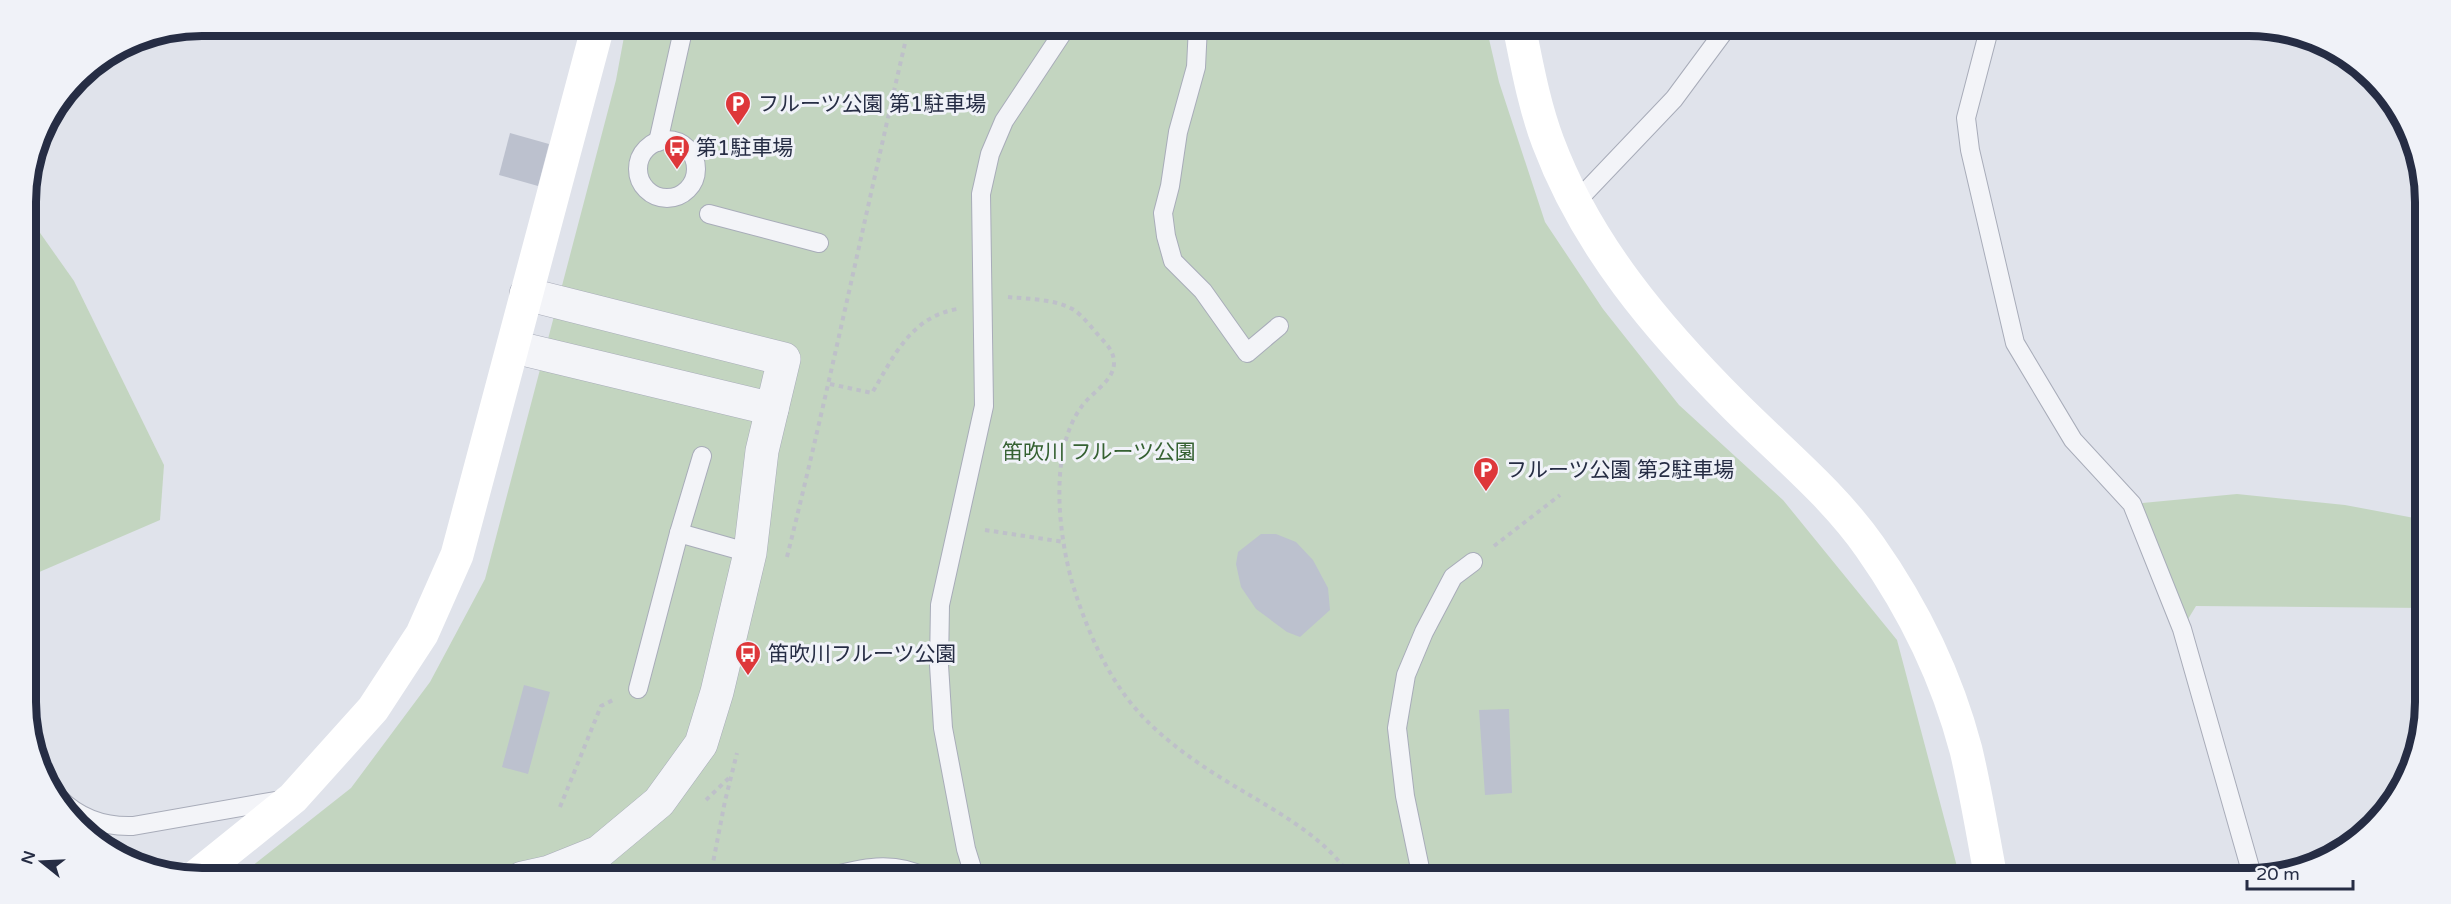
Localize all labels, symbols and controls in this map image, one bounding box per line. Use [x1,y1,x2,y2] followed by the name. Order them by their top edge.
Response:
[723,89,753,127] parking icon: フルーツ公園 第1駐車場
[758,92,986,117] place label: フルーツ公園 第1駐車場
[662,133,692,171] bus stop icon: 第1駐車場
[696,136,793,161] place label: 第1駐車場
[1002,440,1196,465] park label: 笛吹川 フルーツ公園
[1471,455,1501,493] parking icon: フルーツ公園 第2駐車場
[1506,458,1734,483] place label: フルーツ公園 第2駐車場
[733,639,763,677] bus stop icon: 笛吹川フルーツ公園
[768,642,957,667] place label: 笛吹川フルーツ公園
[12,832,72,892] north arrow
[17,848,40,867] text: N
[2247,853,2354,891] scale bar
[2256,863,2300,885] text: 20 m

